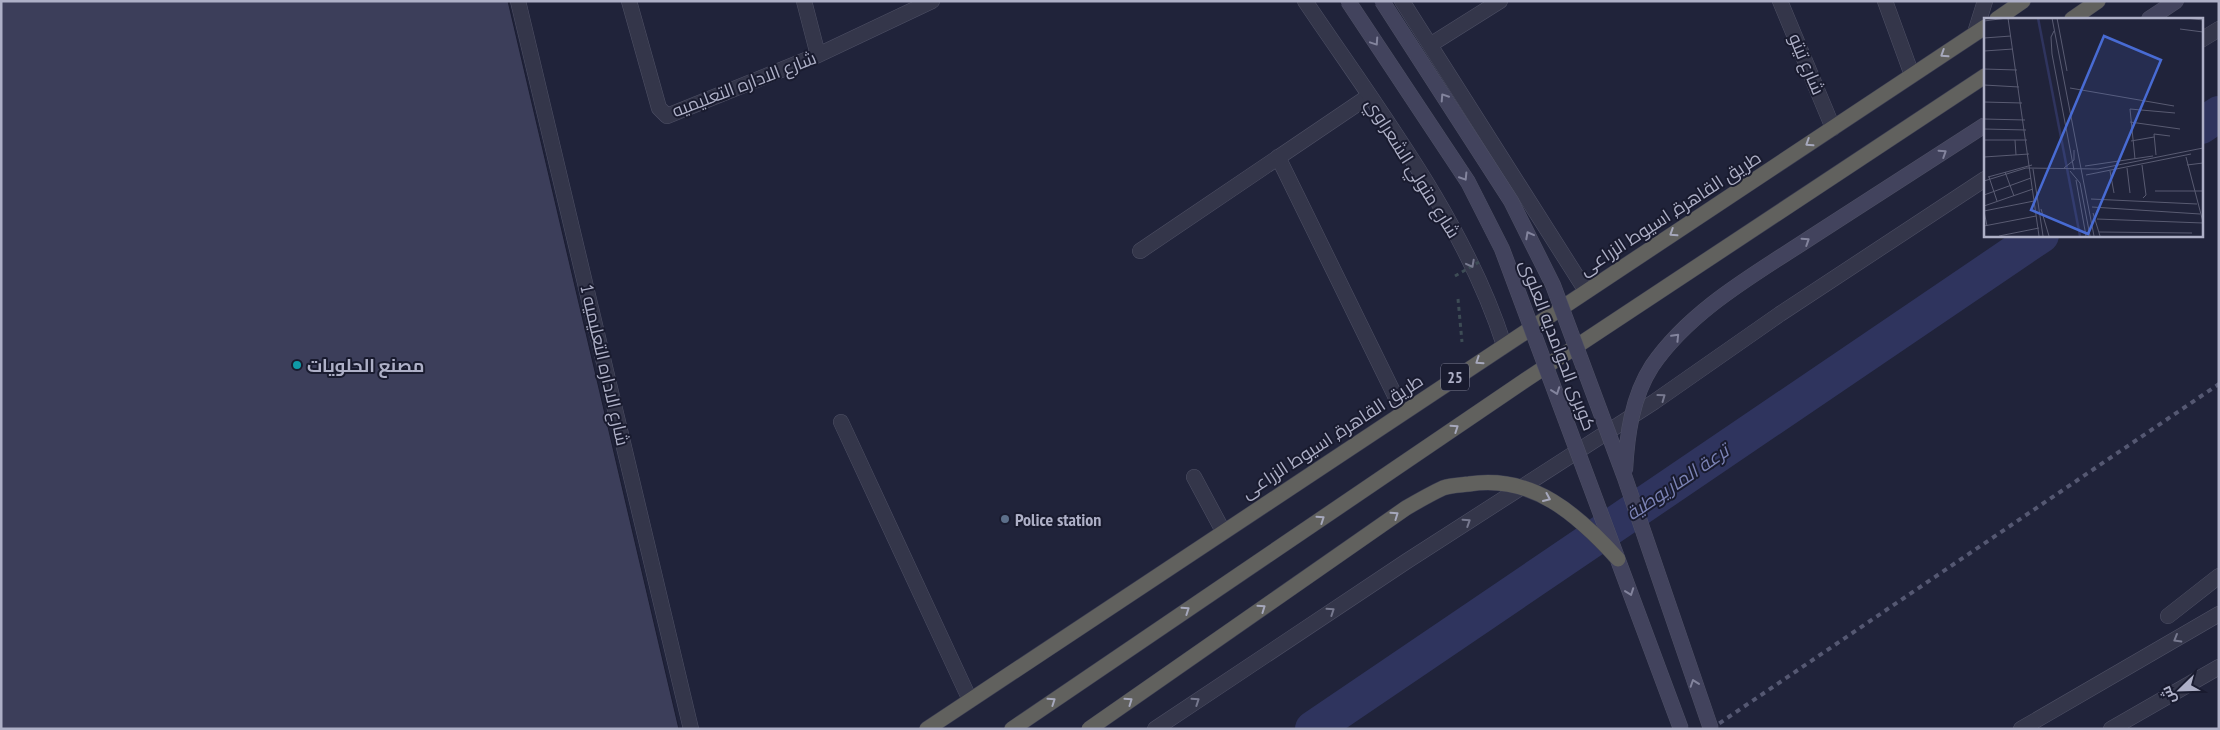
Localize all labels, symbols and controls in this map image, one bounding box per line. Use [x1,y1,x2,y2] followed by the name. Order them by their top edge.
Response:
[1984,18,2202,236] inset map
[1783,30,1830,99] street label: شارع تيتو
[1369,36,1378,46] one-way arrow
[668,46,820,123] street label: شارع الاداره التعليميه
[1941,48,1950,57] one-way arrow
[1441,93,1451,102] one-way arrow
[1358,94,1465,244] street label: شارع متولي الشعراوي
[1805,137,1814,147] one-way arrow
[1575,146,1766,281] street label: طريق القاهرة, اسيوط الزراعى
[1937,149,1946,159] one-way arrow
[1458,172,1468,181] one-way arrow
[1670,227,1679,236] one-way arrow
[1525,232,1535,241] one-way arrow
[1801,238,1810,247] one-way arrow
[1515,256,1601,434] street label: كوبرى الحوامديه العلوى
[1465,259,1475,268] one-way arrow
[574,282,635,448] street label: شارع الاداره التعليميه 1
[1670,334,1679,343] one-way arrow
[307,354,424,378] place label: مصنع الحلويات
[1476,355,1485,364] one-way arrow
[291,359,303,371] marker: مصنع الحلويات
[1441,364,1469,391] road number: 25
[1237,369,1428,504] street label: طريق القاهرة, اسيوط الزراعى
[1549,386,1560,395] one-way arrow
[1656,394,1665,402] one-way arrow
[1450,424,1459,434] one-way arrow
[1621,437,1736,525] water label: ترعة الماريوطية
[1542,491,1551,502] one-way arrow
[1015,508,1101,531] place label: Police station
[1389,512,1399,521] one-way arrow
[999,513,1011,525] marker: Police station
[1315,516,1325,525] one-way arrow
[1461,519,1470,529] one-way arrow
[1624,588,1634,596] one-way arrow
[1256,605,1266,614] one-way arrow
[1181,607,1190,616] one-way arrow
[1326,608,1335,618] one-way arrow
[2173,632,2182,642] one-way arrow
[2155,665,2205,715] north arrow
[1690,679,1700,688] one-way arrow
[2156,683,2180,707] text: ش
[1046,698,1056,707] one-way arrow
[1123,698,1132,707] one-way arrow
[1190,698,1199,708] one-way arrow

